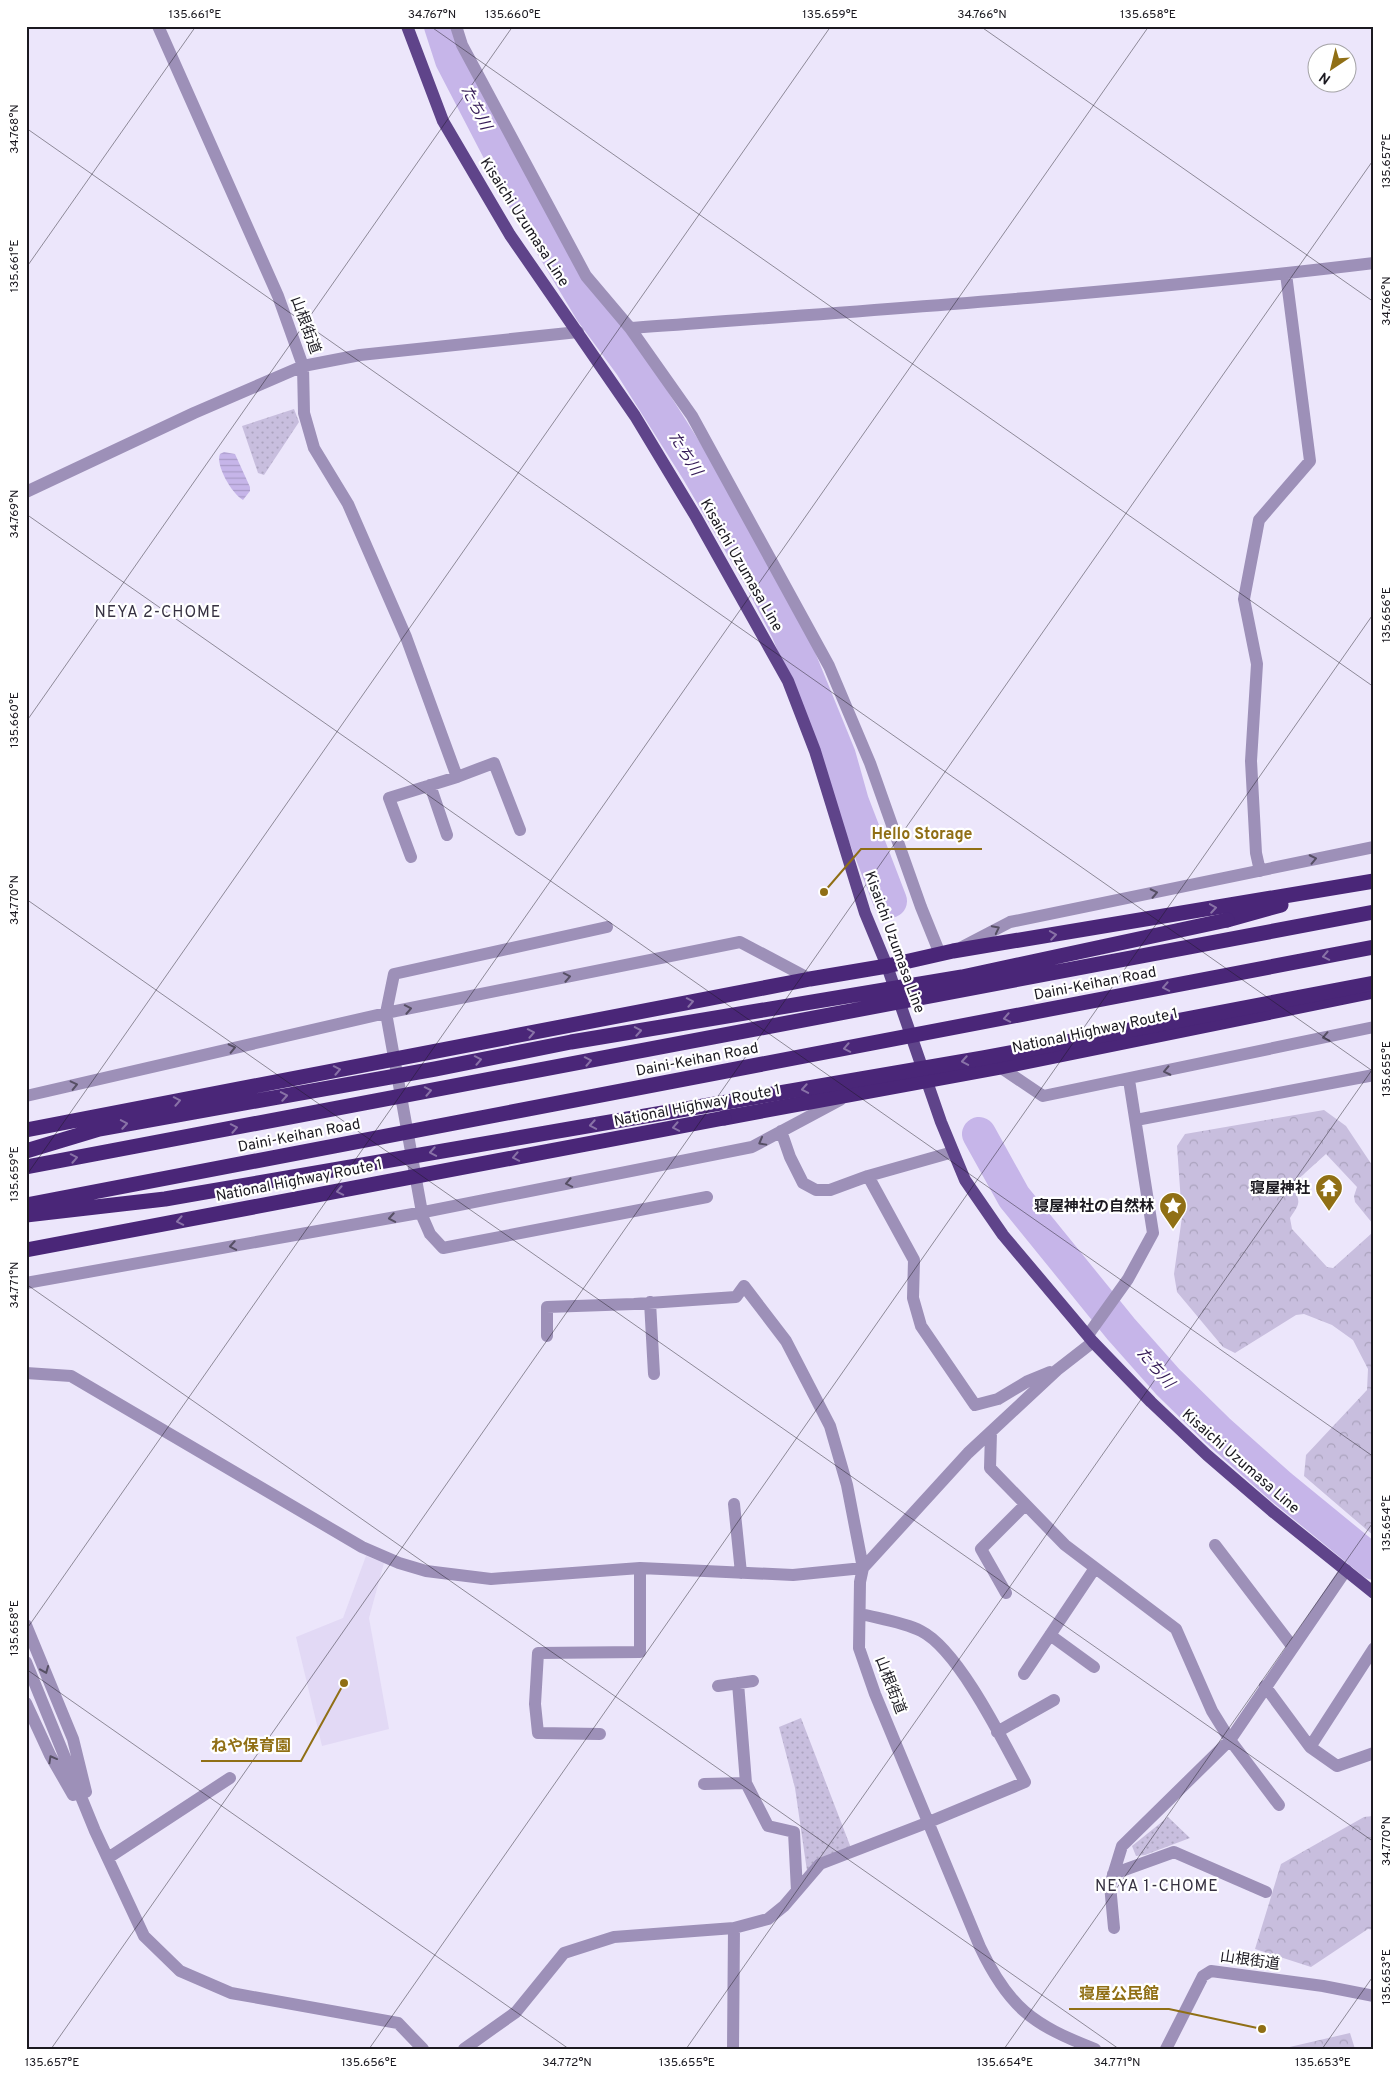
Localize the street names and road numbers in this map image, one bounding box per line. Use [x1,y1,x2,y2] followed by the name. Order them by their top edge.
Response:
[475,155,573,291] street label: Kisaichi Uzumasa Line
[285,294,324,357] street label: 山根街道
[695,496,786,635] street label: Kisaichi Uzumasa Line
[859,869,928,1016] street label: Kisaichi Uzumasa Line
[1032,963,1158,1006] street label: Daini-Keihan Road
[1011,1005,1180,1058] street label: National Highway Route 1
[634,1039,760,1082] street label: Daini-Keihan Road
[612,1081,782,1132] street label: National Highway Route 1
[236,1115,362,1158] street label: Daini-Keihan Road
[214,1156,384,1207] street label: National Highway Route 1
[1177,1406,1303,1518] street label: Kisaichi Uzumasa Line
[870,1654,909,1717] street label: 山根街道
[1219,1948,1281,1975] street label: 山根街道

